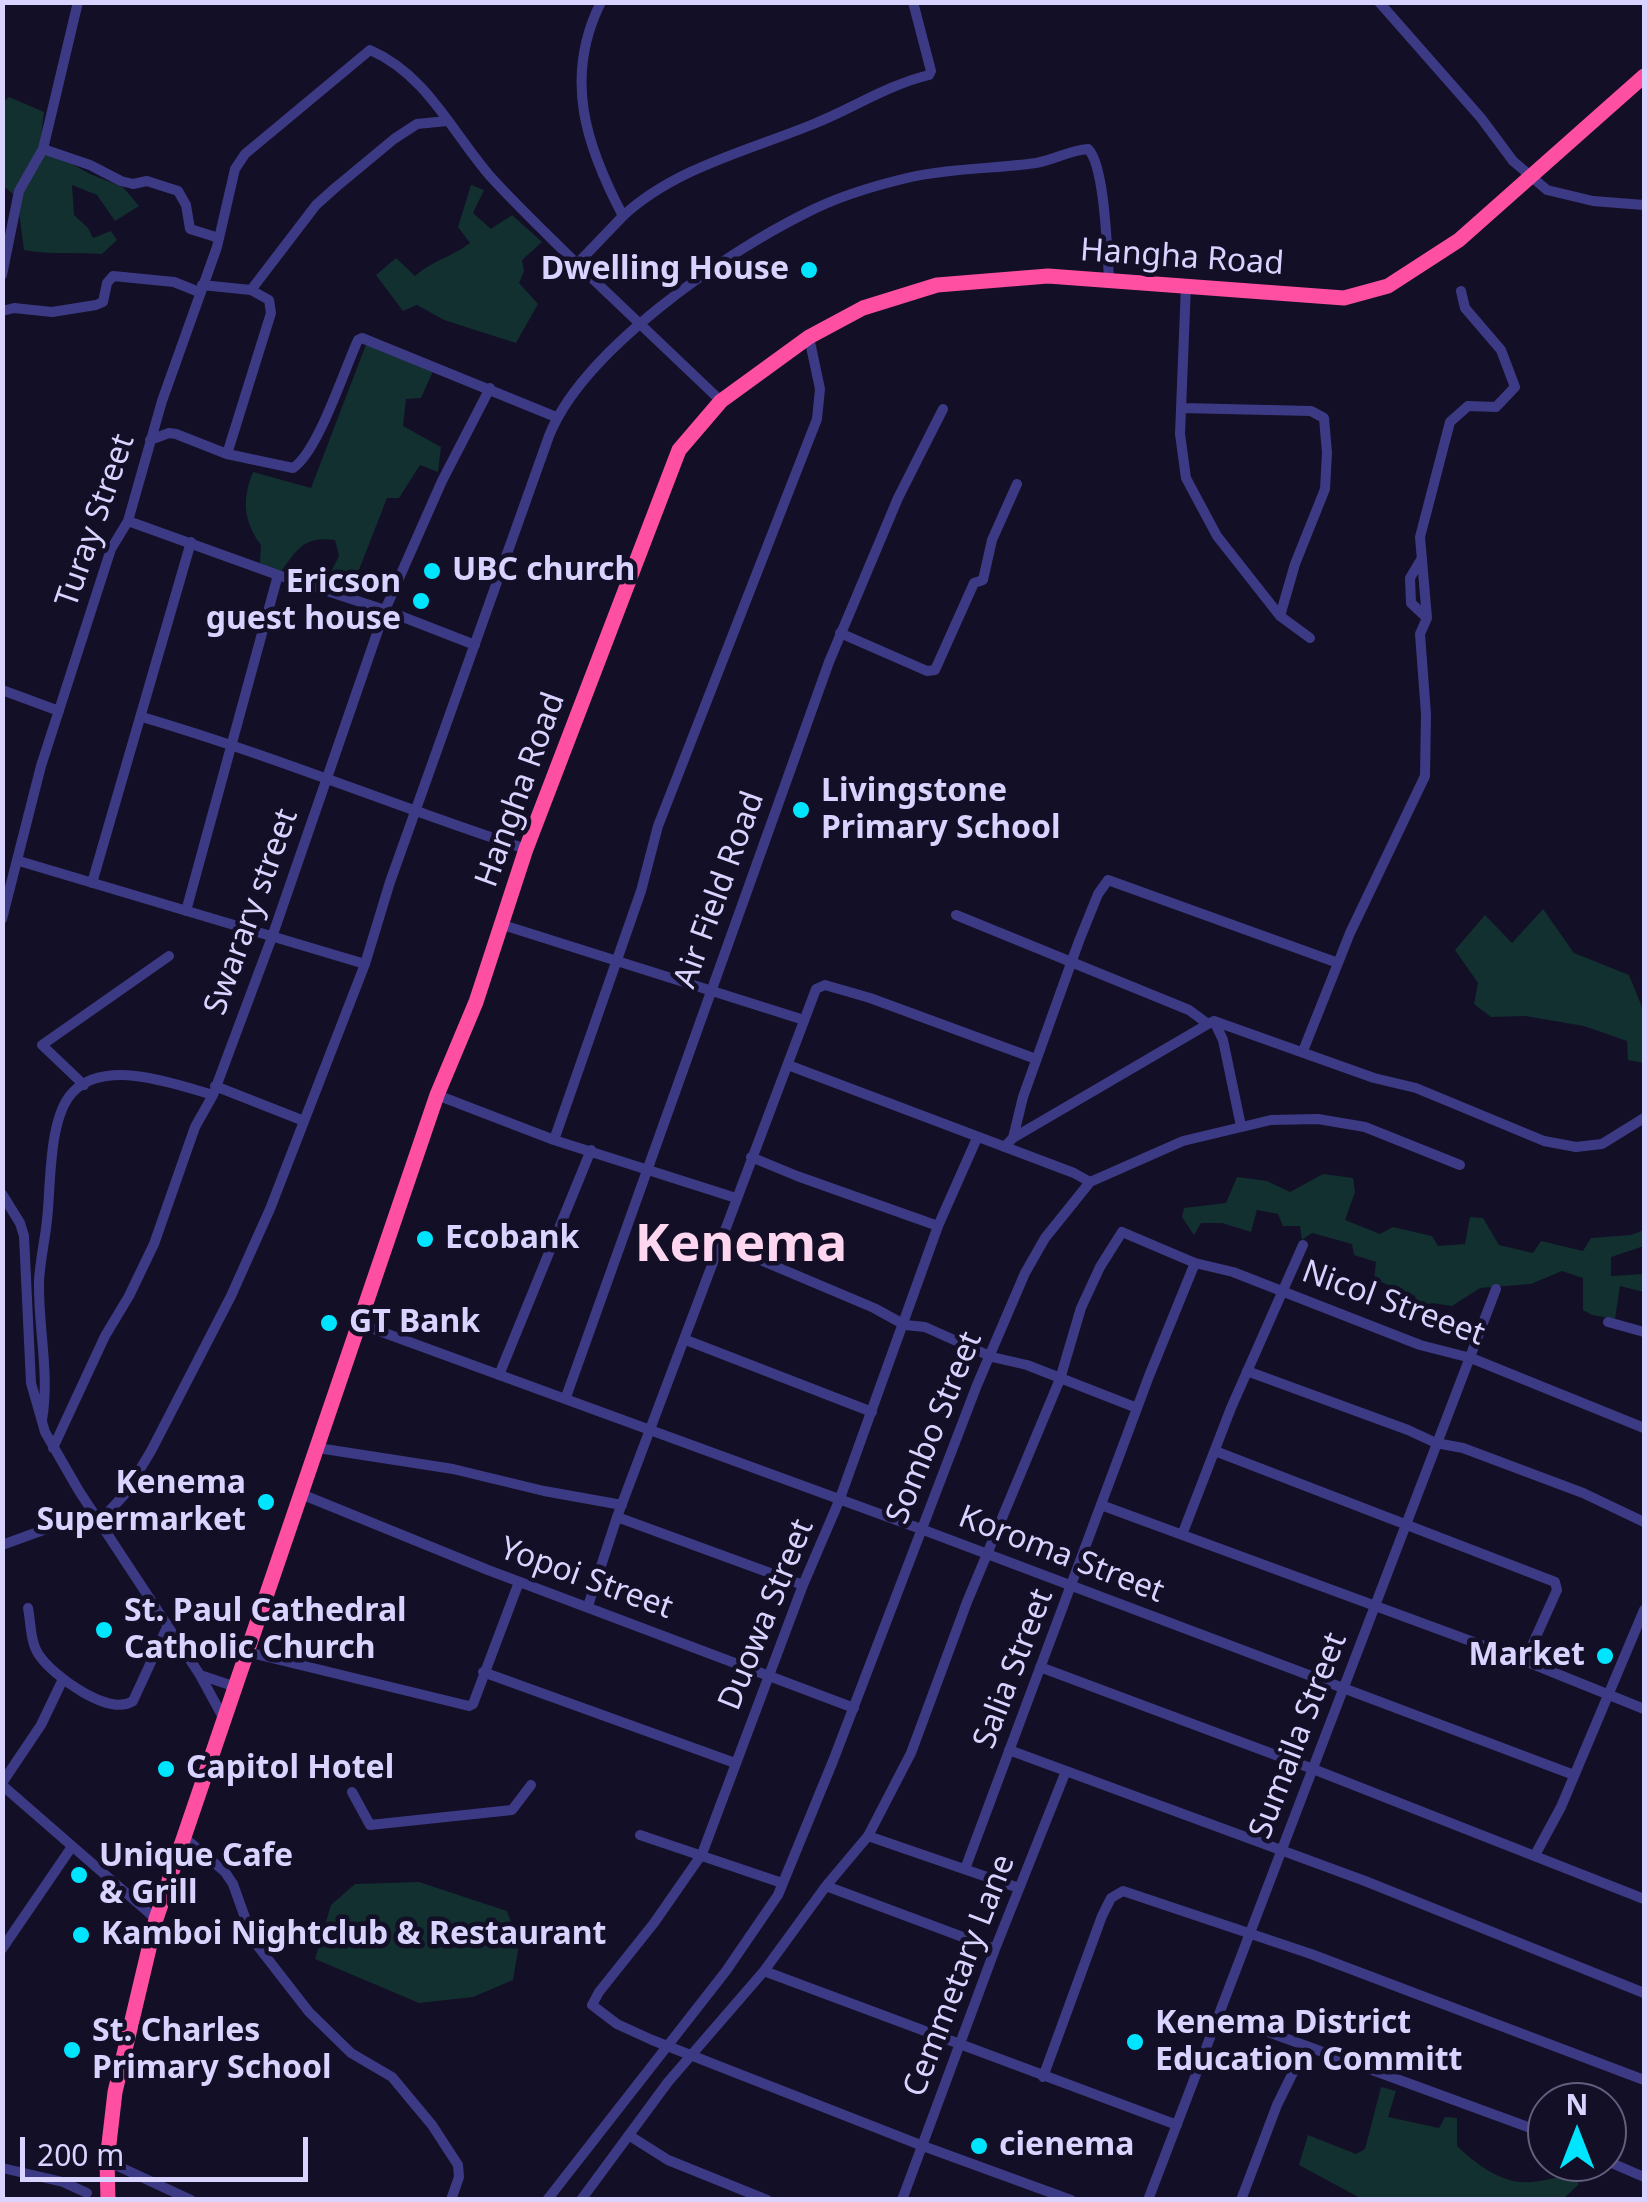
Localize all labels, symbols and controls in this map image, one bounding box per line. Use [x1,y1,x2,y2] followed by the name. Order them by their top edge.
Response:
[1079,232,1285,284] street label: Hangha Road
[541,251,789,289] place label: Dwelling House
[798,259,820,281] marker: Dwelling House
[48,429,144,613] street label: Turay Street
[452,552,635,590] place label: UBC church
[421,560,443,582] marker: UBC church
[206,564,401,639] place label: Ericson guest house
[410,590,432,612] marker: Ericson guest house
[468,688,574,892] street label: Hangha Road
[821,773,1060,848] place label: Livingstone Primary School
[667,787,773,993] street label: Air Field Road
[790,799,812,821] marker: Livingstone Primary School
[197,804,307,1020] street label: Swarary street
[635,1215,847,1277] district label: Kenema
[445,1220,579,1258] place label: Ecobank
[414,1228,436,1250] marker: Ecobank
[1297,1253,1489,1355] street label: Nicol Streeet
[349,1304,480,1342] place label: GT Bank
[318,1312,340,1334] marker: GT Bank
[879,1326,991,1530] street label: Sombo Street
[36,1465,246,1540] place label: Kenema Supermarket
[255,1491,277,1513] marker: Kenema Supermarket
[953,1498,1169,1612] street label: Koroma Street
[711,1514,823,1716] street label: Duowa Street
[494,1530,678,1628] street label: Yopoi Street
[966,1584,1062,1754] street label: Salia Street
[124,1593,407,1668] place label: St. Paul Cathedral Catholic Church
[93,1619,115,1641] marker: St. Paul Cathedral Catholic Church
[1242,1628,1356,1844] street label: Sumaila Street
[1469,1637,1585,1675] place label: Market
[1594,1645,1616,1667] marker: Market
[186,1750,394,1788] place label: Capitol Hotel
[155,1758,177,1780] marker: Capitol Hotel
[99,1838,293,1913] place label: Unique Cafe & Grill
[896,1850,1024,2102] street label: Cemmetary Lane
[68,1864,90,1886] marker: Unique Cafe & Grill
[101,1916,606,1954] place label: Kamboi Nightclub & Restaurant
[70,1924,92,1946] marker: Kamboi Nightclub & Restaurant
[1155,2005,1462,2080] place label: Kenema District Education Committ
[92,2013,331,2088] place label: St. Charles Primary School
[1124,2031,1146,2053] marker: Kenema District Education Committ
[61,2039,83,2061] marker: St. Charles Primary School
[1527,2082,1627,2182] north arrow
[1566,2085,1588,2123] text: N
[25,2117,312,2179] scale bar
[999,2127,1134,2165] place label: cienema
[37,2134,124,2175] text: 200 m
[968,2135,990,2157] marker: cienema

